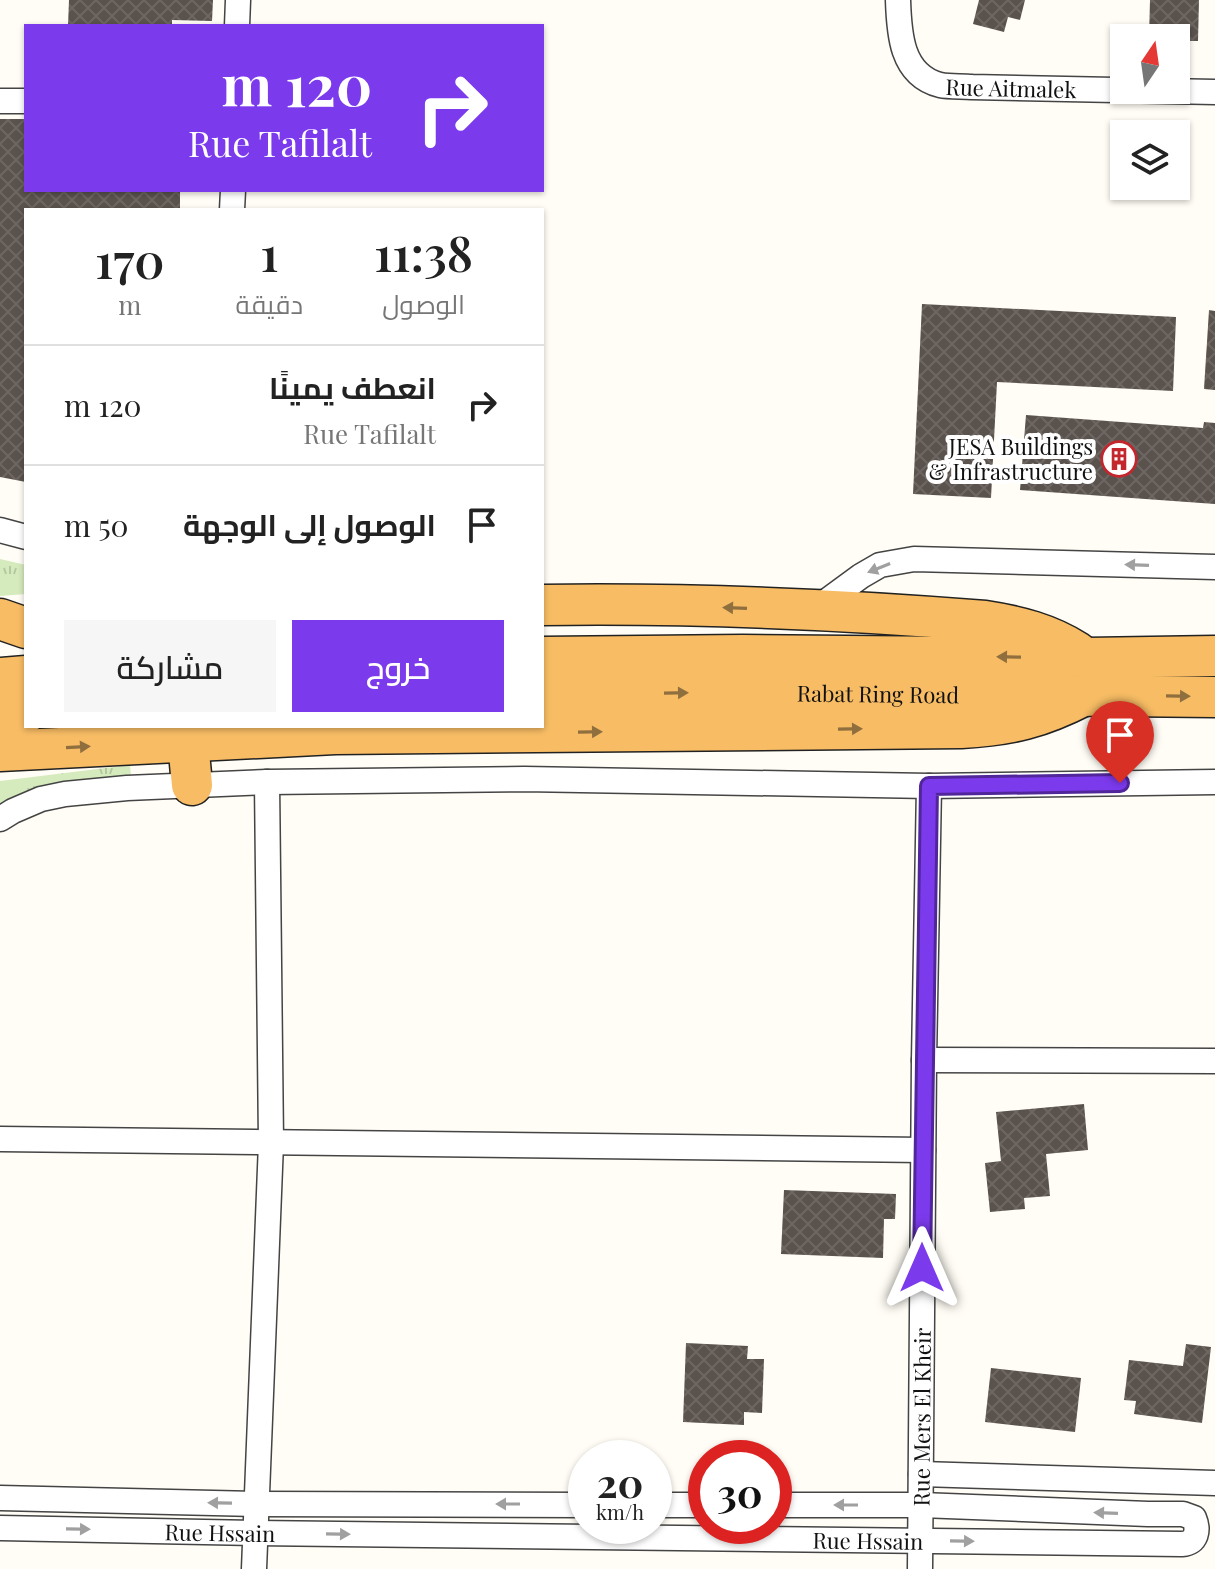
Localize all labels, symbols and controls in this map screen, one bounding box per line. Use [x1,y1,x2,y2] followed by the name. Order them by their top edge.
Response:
[1110,24,1190,104] north arrow
[1110,24,1190,200] map controls
[221,46,372,121] text: 120 m
[400,56,504,160] icon: right
[945,71,1077,104] street label: Rue Aitmalek
[188,118,372,166] text: Rue Tafilalt
[1110,120,1190,200] button: layers
[260,220,278,284] text: 1
[374,220,473,284] text: 11:38
[95,227,165,291] text: 170
[235,286,303,321] text: دقيقة
[382,286,465,321] text: الوصول
[118,287,141,322] text: m
[269,367,436,407] text: انعطف يمينًا
[460,383,504,427] icon: right
[64,385,142,425] text: 120 m
[303,416,436,451] text: Rue Tafilalt
[929,431,1093,486] place label: JESA Buildings & Infrastructure
[1100,440,1138,478] building icon: JESA Buildings & Infrastructure
[460,503,504,547] icon: arrive
[183,504,436,544] text: الوصول إلى الوجهة
[64,505,129,545] text: 50 m
[1124,558,1149,571] one-way arrow
[866,562,890,575] one-way arrow
[722,601,747,614] one-way arrow
[64,620,276,712] button: مشاركة
[292,620,504,712] button: خروج
[996,651,1021,663] one-way arrow
[797,678,959,709] street label: Rabat Ring Road
[664,687,689,700] one-way arrow
[1166,690,1191,702] one-way arrow
[1086,701,1154,783] pin
[1098,713,1142,757] icon: arrive
[838,723,863,735] one-way arrow
[578,725,603,738] one-way arrow
[66,740,91,753] one-way arrow
[880,1226,964,1310] position arrow
[905,1327,937,1506] street label: Rue Mers El Kheir
[688,1440,792,1544] speed limit sign: 30
[597,1455,643,1508] text: 20
[207,1497,232,1509] one-way arrow
[495,1498,520,1510] one-way arrow
[596,1498,644,1525] text: km/h
[833,1499,858,1511] one-way arrow
[1093,1506,1118,1519] one-way arrow
[164,1516,275,1548] street label: Rue Hssain
[66,1523,91,1536] one-way arrow
[812,1525,923,1556] street label: Rue Hssain
[326,1528,351,1540] one-way arrow
[950,1535,975,1547] one-way arrow

